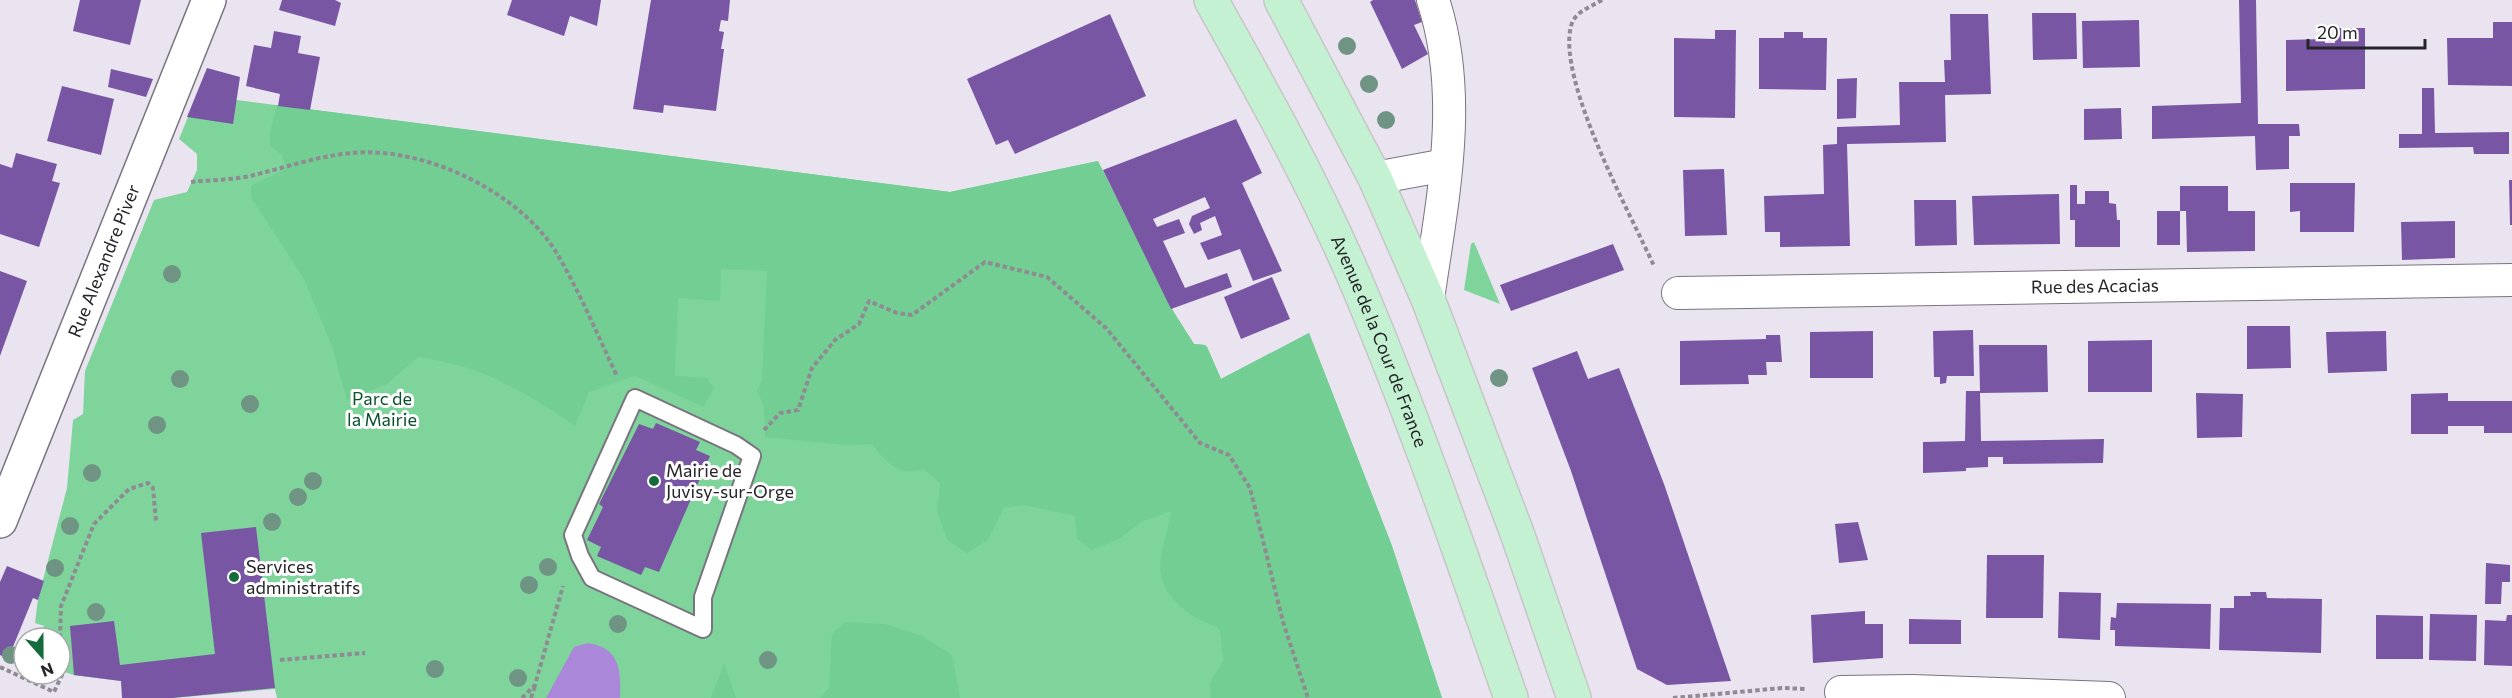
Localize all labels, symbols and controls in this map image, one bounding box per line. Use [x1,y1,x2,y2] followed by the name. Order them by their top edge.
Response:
[2308,12,2425,50] scale bar
[2317,21,2358,43] text: 20 m
[63,181,144,340] street label: Rue Alexandre Piver
[1327,232,1433,450] street label: Avenue de la Cour de France
[2031,274,2159,297] street label: Rue des Acacias
[347,387,417,430] park label: Parc de la Mairie
[666,459,794,502] place label: Mairie de Juvisy-sur-Orge
[647,474,661,488] marker: Mairie de Juvisy-sur-Orge
[246,555,360,598] place label: Services administratifs
[227,570,241,584] marker: Services administratifs
[12,626,72,686] north arrow
[39,659,57,681] text: N

